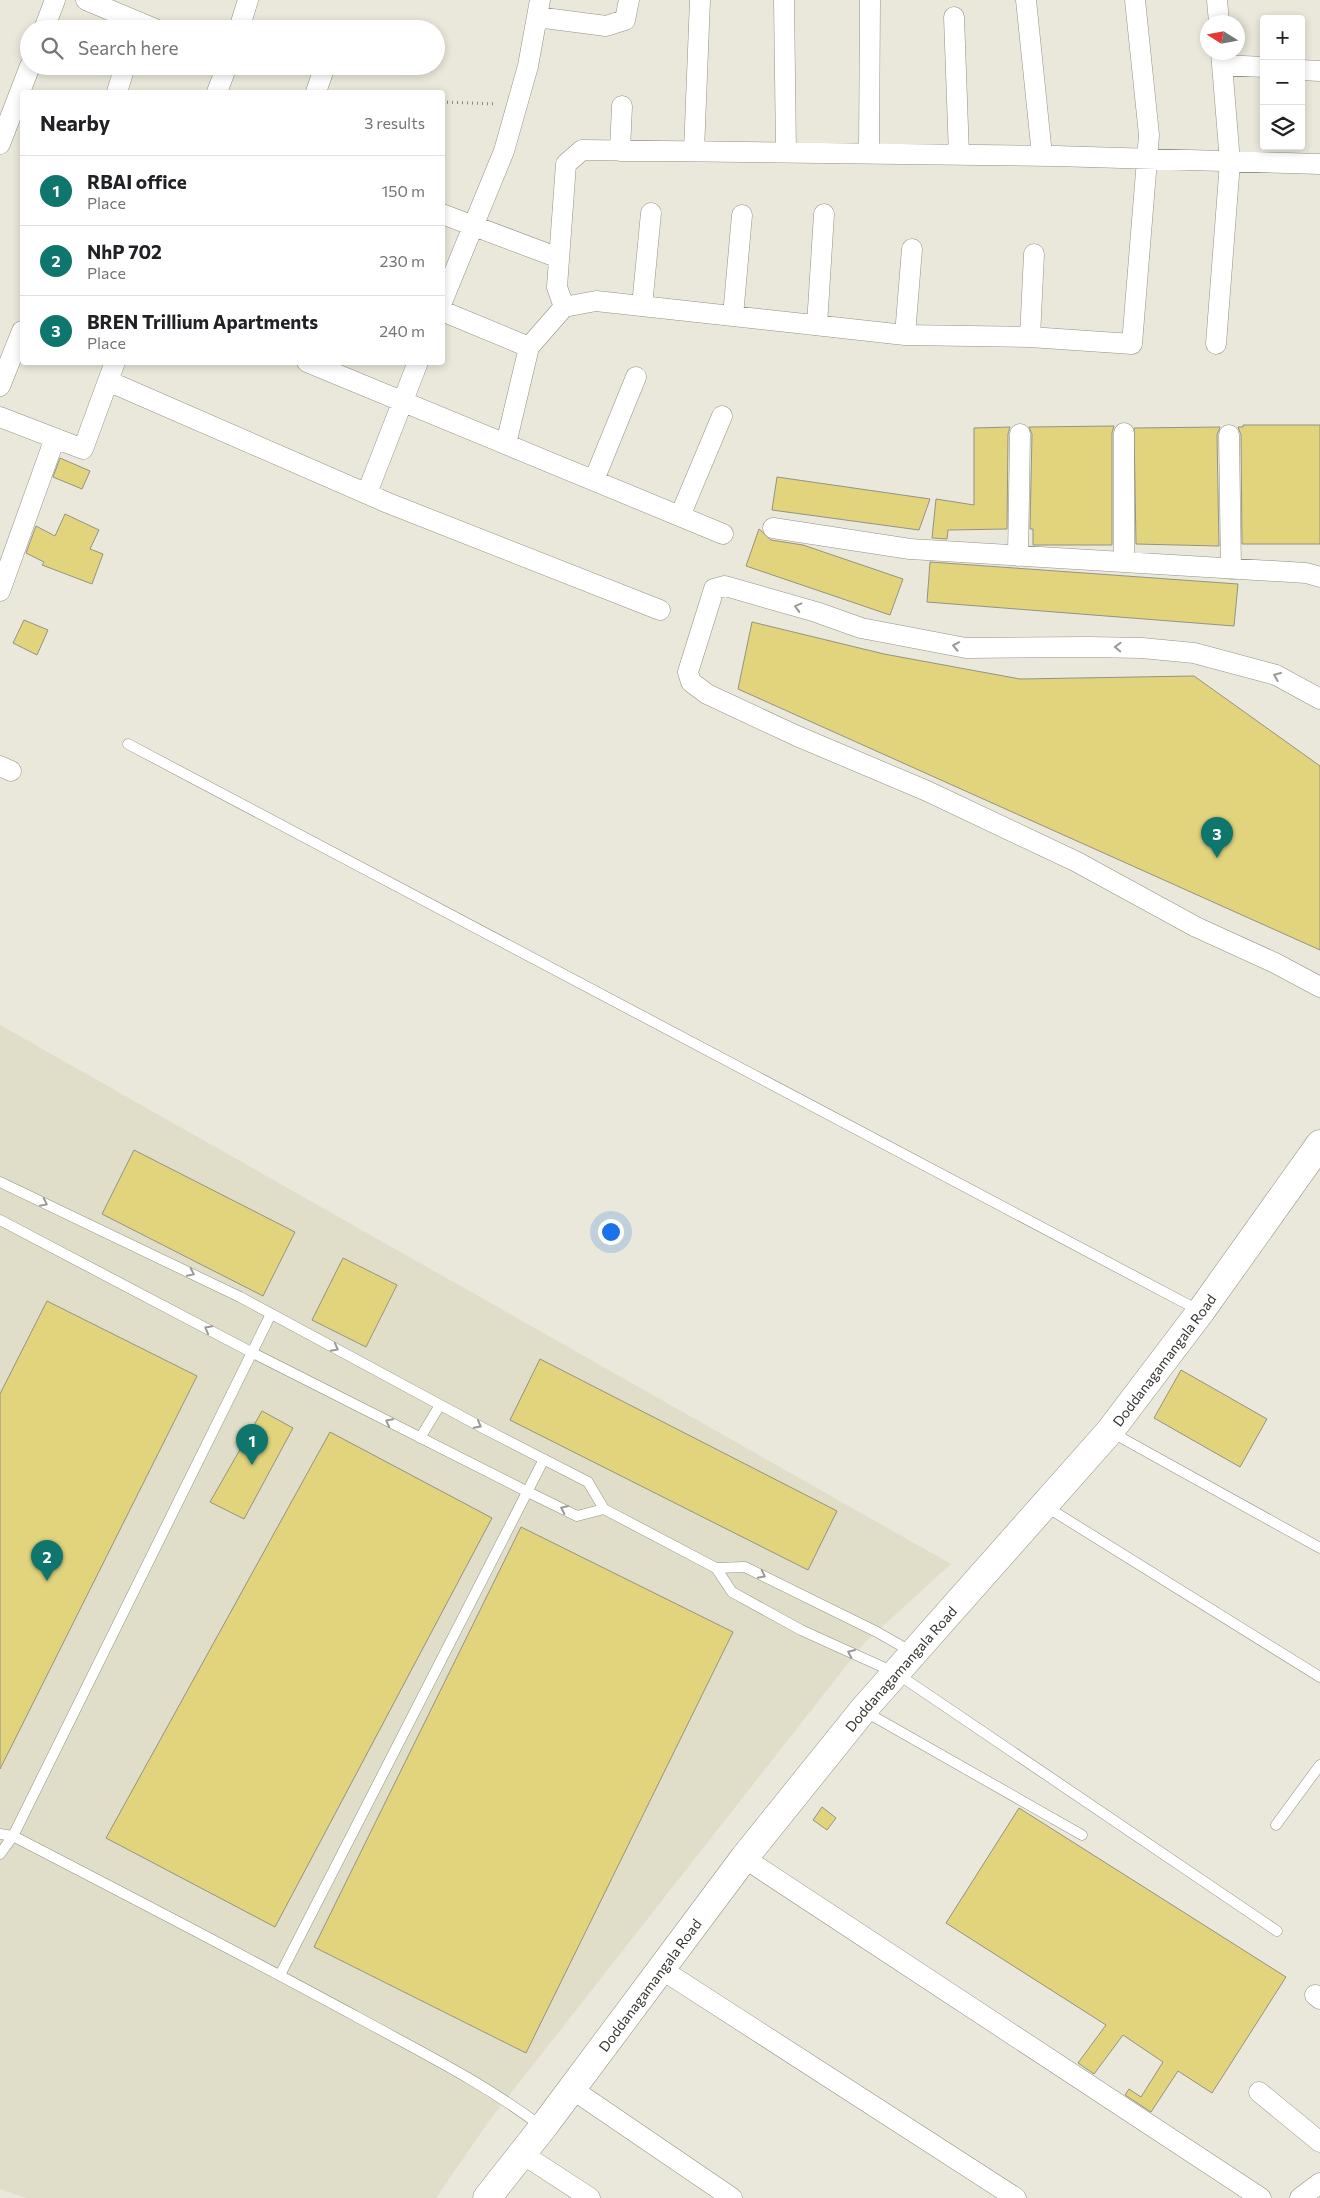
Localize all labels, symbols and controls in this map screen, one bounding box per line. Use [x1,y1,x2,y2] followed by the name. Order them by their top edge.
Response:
[1200,15,1245,60] north arrow
[1260,15,1305,150] map controls
[1260,15,1305,60] button: +
[20,20,445,75] search box
[38,34,66,62] icon: search
[78,36,178,59] text: Search here
[1260,60,1305,105] button: −
[1260,105,1305,150] button: layers
[40,110,110,135] text: Nearby
[364,113,425,132] text: 3 results
[87,170,187,193] text: RBAI office
[52,181,60,200] text: 1
[382,181,425,200] text: 150 m
[87,193,126,212] text: Place
[87,240,162,263] text: NhP 702
[51,251,61,270] text: 2
[380,251,425,270] text: 230 m
[87,263,126,282] text: Place
[87,310,318,333] text: BREN Trillium Apartments
[51,321,61,340] text: 3
[379,321,425,340] text: 240 m
[87,333,126,352] text: Place
[794,602,803,613] one-way arrow
[951,641,960,652] one-way arrow
[1114,642,1122,653] one-way arrow
[1273,672,1282,682] one-way arrow
[1201,817,1233,858] pin: 3
[39,1197,48,1207] one-way arrow
[598,1219,624,1245] your location
[185,1267,194,1277] one-way arrow
[1108,1290,1219,1429] street label: Doddanagamangala Road
[204,1326,213,1336] one-way arrow
[329,1342,338,1352] one-way arrow
[385,1418,394,1428] one-way arrow
[473,1419,482,1429] one-way arrow
[236,1424,268,1465] pin: 1
[560,1505,569,1516] one-way arrow
[31,1540,63,1581] pin: 2
[757,1569,766,1579] one-way arrow
[841,1602,960,1735] street label: Doddanagamangala Road
[847,1648,856,1659] one-way arrow
[594,1915,704,2054] street label: Doddanagamangala Road

